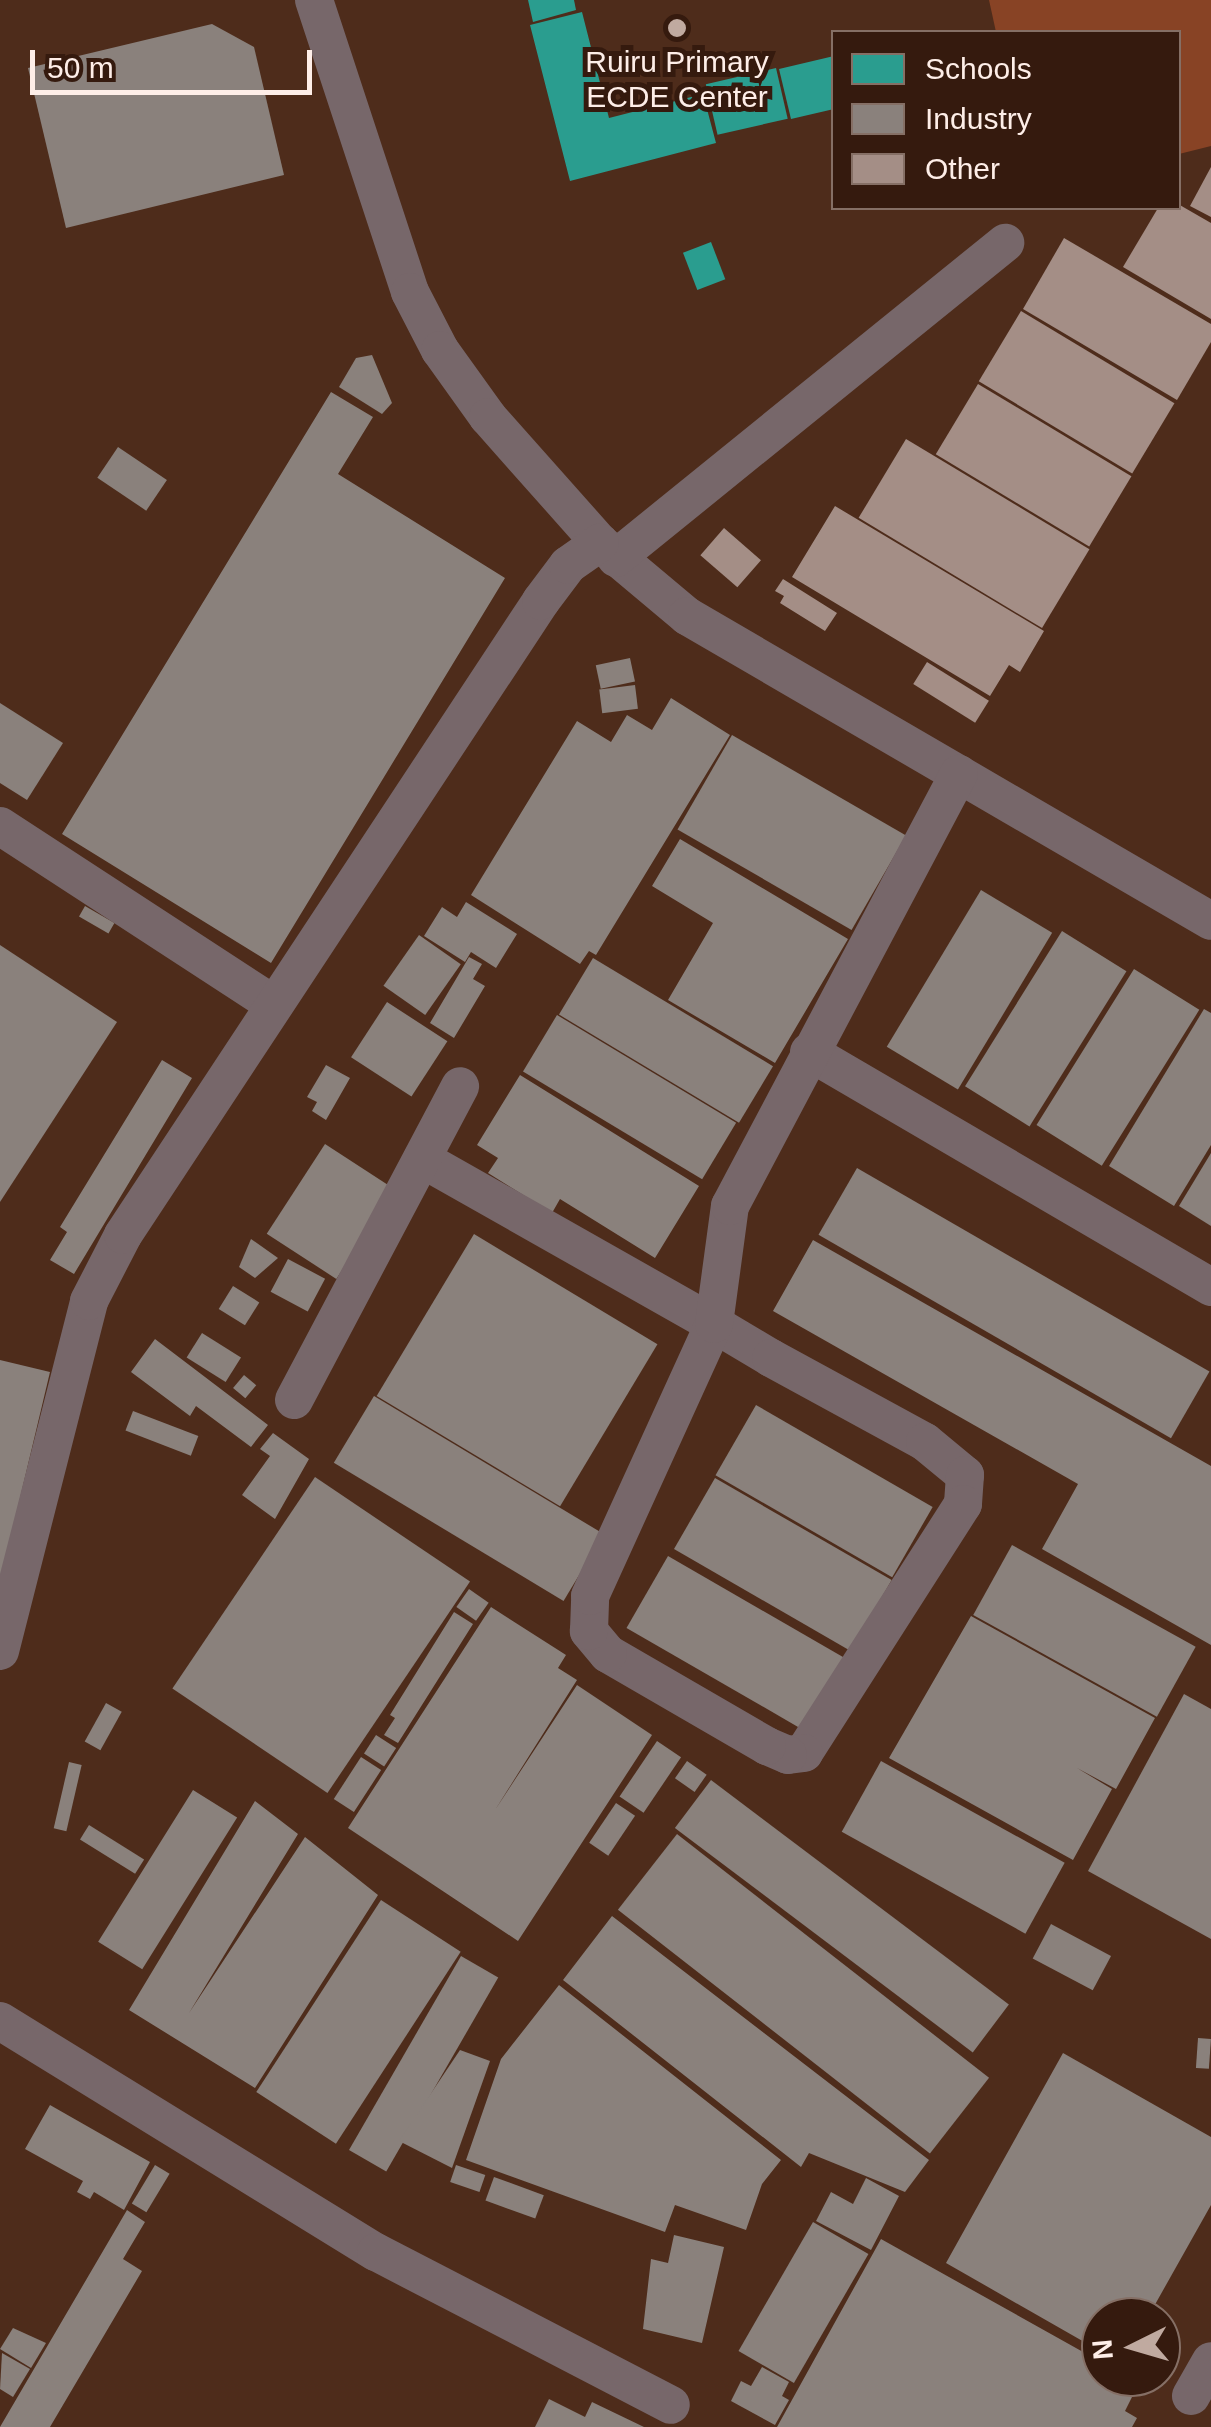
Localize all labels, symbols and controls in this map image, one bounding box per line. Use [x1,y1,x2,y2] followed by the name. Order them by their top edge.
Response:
[666,17,688,39] marker: Ruiru Primary ECDE Center
[35,30,318,92] scale bar
[831,30,1181,210] legend
[585,44,769,114] place label: Ruiru Primary ECDE Center
[47,51,114,84] text: 50 m
[925,52,1032,85] text: Schools
[925,102,1032,135] text: Industry
[925,152,1000,185] text: Other
[1081,2297,1181,2397] north arrow
[1086,2338,1119,2361] text: N

